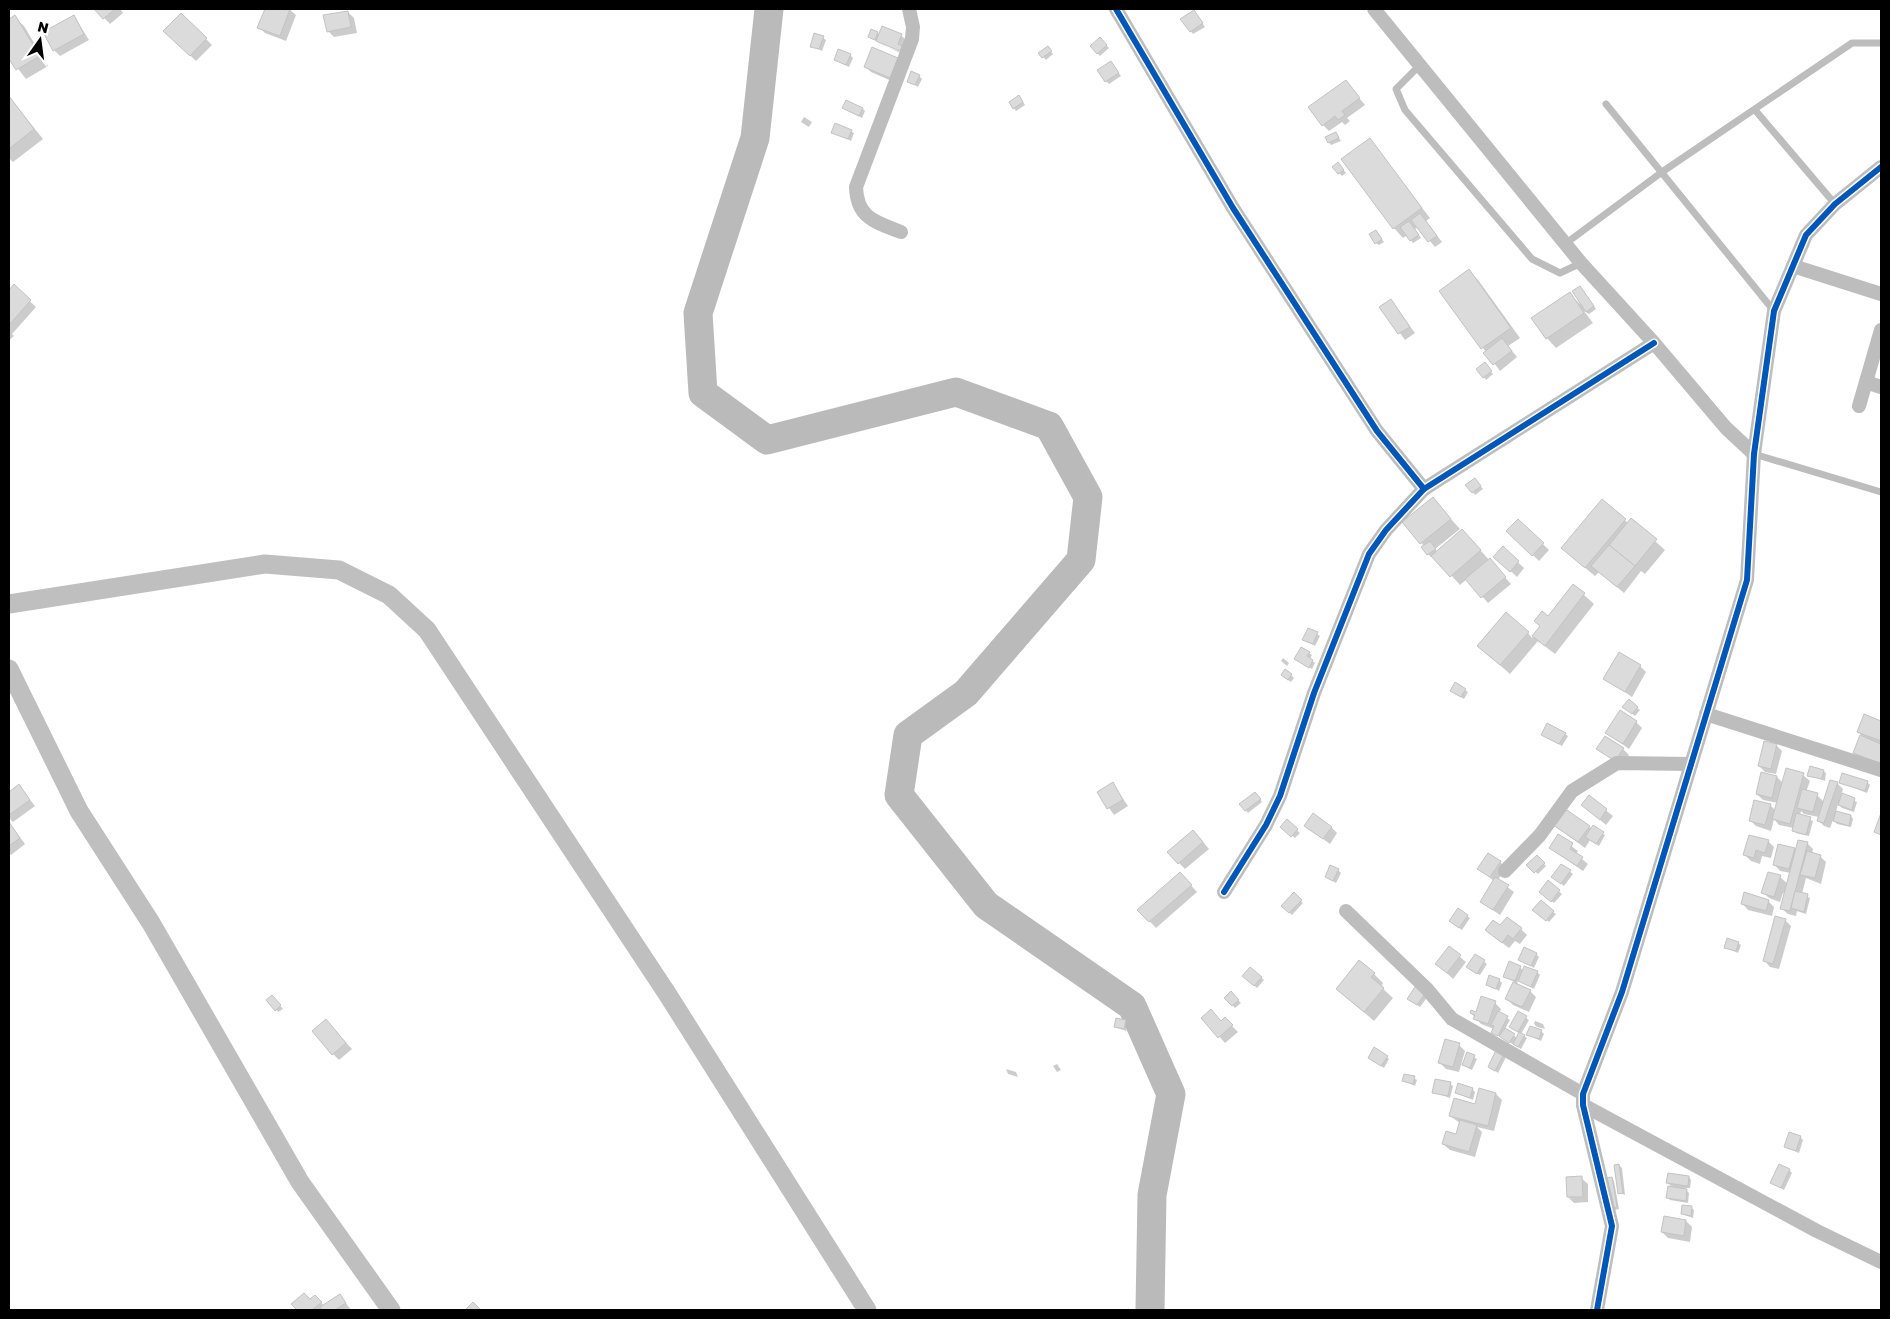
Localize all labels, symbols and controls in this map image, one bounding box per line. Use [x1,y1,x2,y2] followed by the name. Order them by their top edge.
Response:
[15,15,65,65] north arrow
[36,17,50,36] text: N

